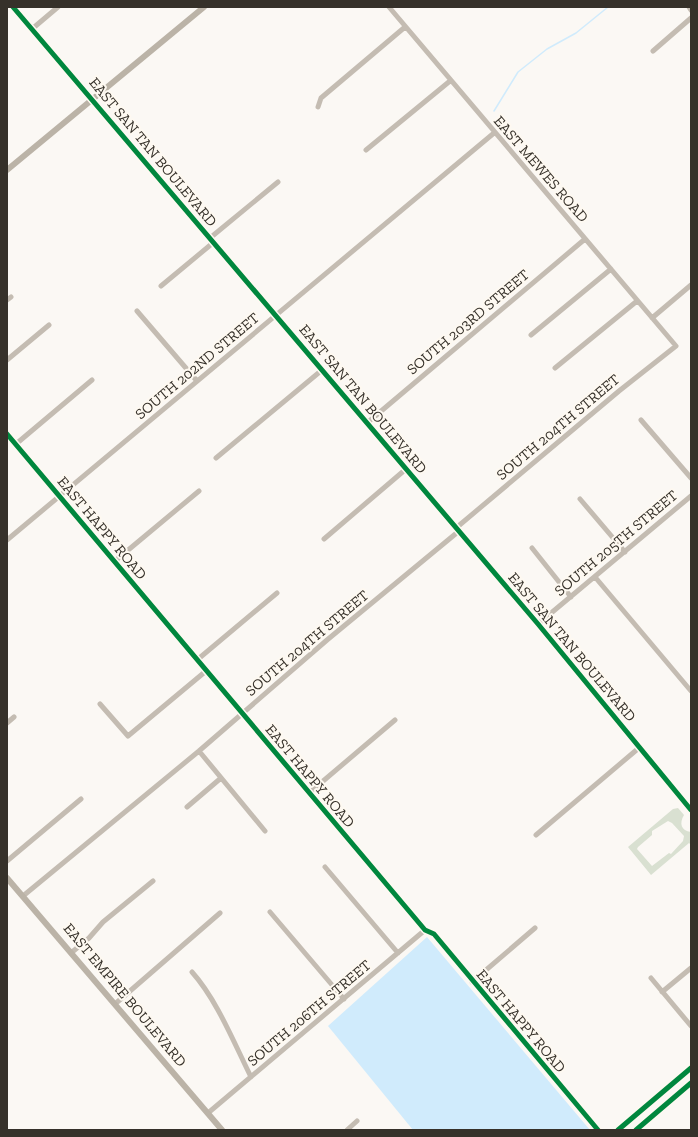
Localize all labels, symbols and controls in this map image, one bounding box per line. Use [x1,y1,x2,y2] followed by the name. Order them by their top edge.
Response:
[85,74,221,230] street label: EAST SAN TAN BOULEVARD
[490,112,592,226] street label: EAST MEWES ROAD
[403,266,533,378] street label: SOUTH 203RD STREET
[131,309,263,423] street label: SOUTH 202ND STREET
[295,321,431,477] street label: EAST SAN TAN BOULEVARD
[493,370,623,484] street label: SOUTH 204TH STREET
[54,473,150,583] street label: EAST HAPPY ROAD
[551,486,681,600] street label: SOUTH 205TH STREET
[504,569,640,725] street label: EAST SAN TAN BOULEVARD
[242,586,372,700] street label: SOUTH 204TH STREET
[262,721,358,831] street label: EAST HAPPY ROAD
[60,920,190,1070] street label: EAST EMPIRE BOULEVARD
[244,956,374,1070] street label: SOUTH 206TH STREET
[473,966,569,1076] street label: EAST HAPPY ROAD

